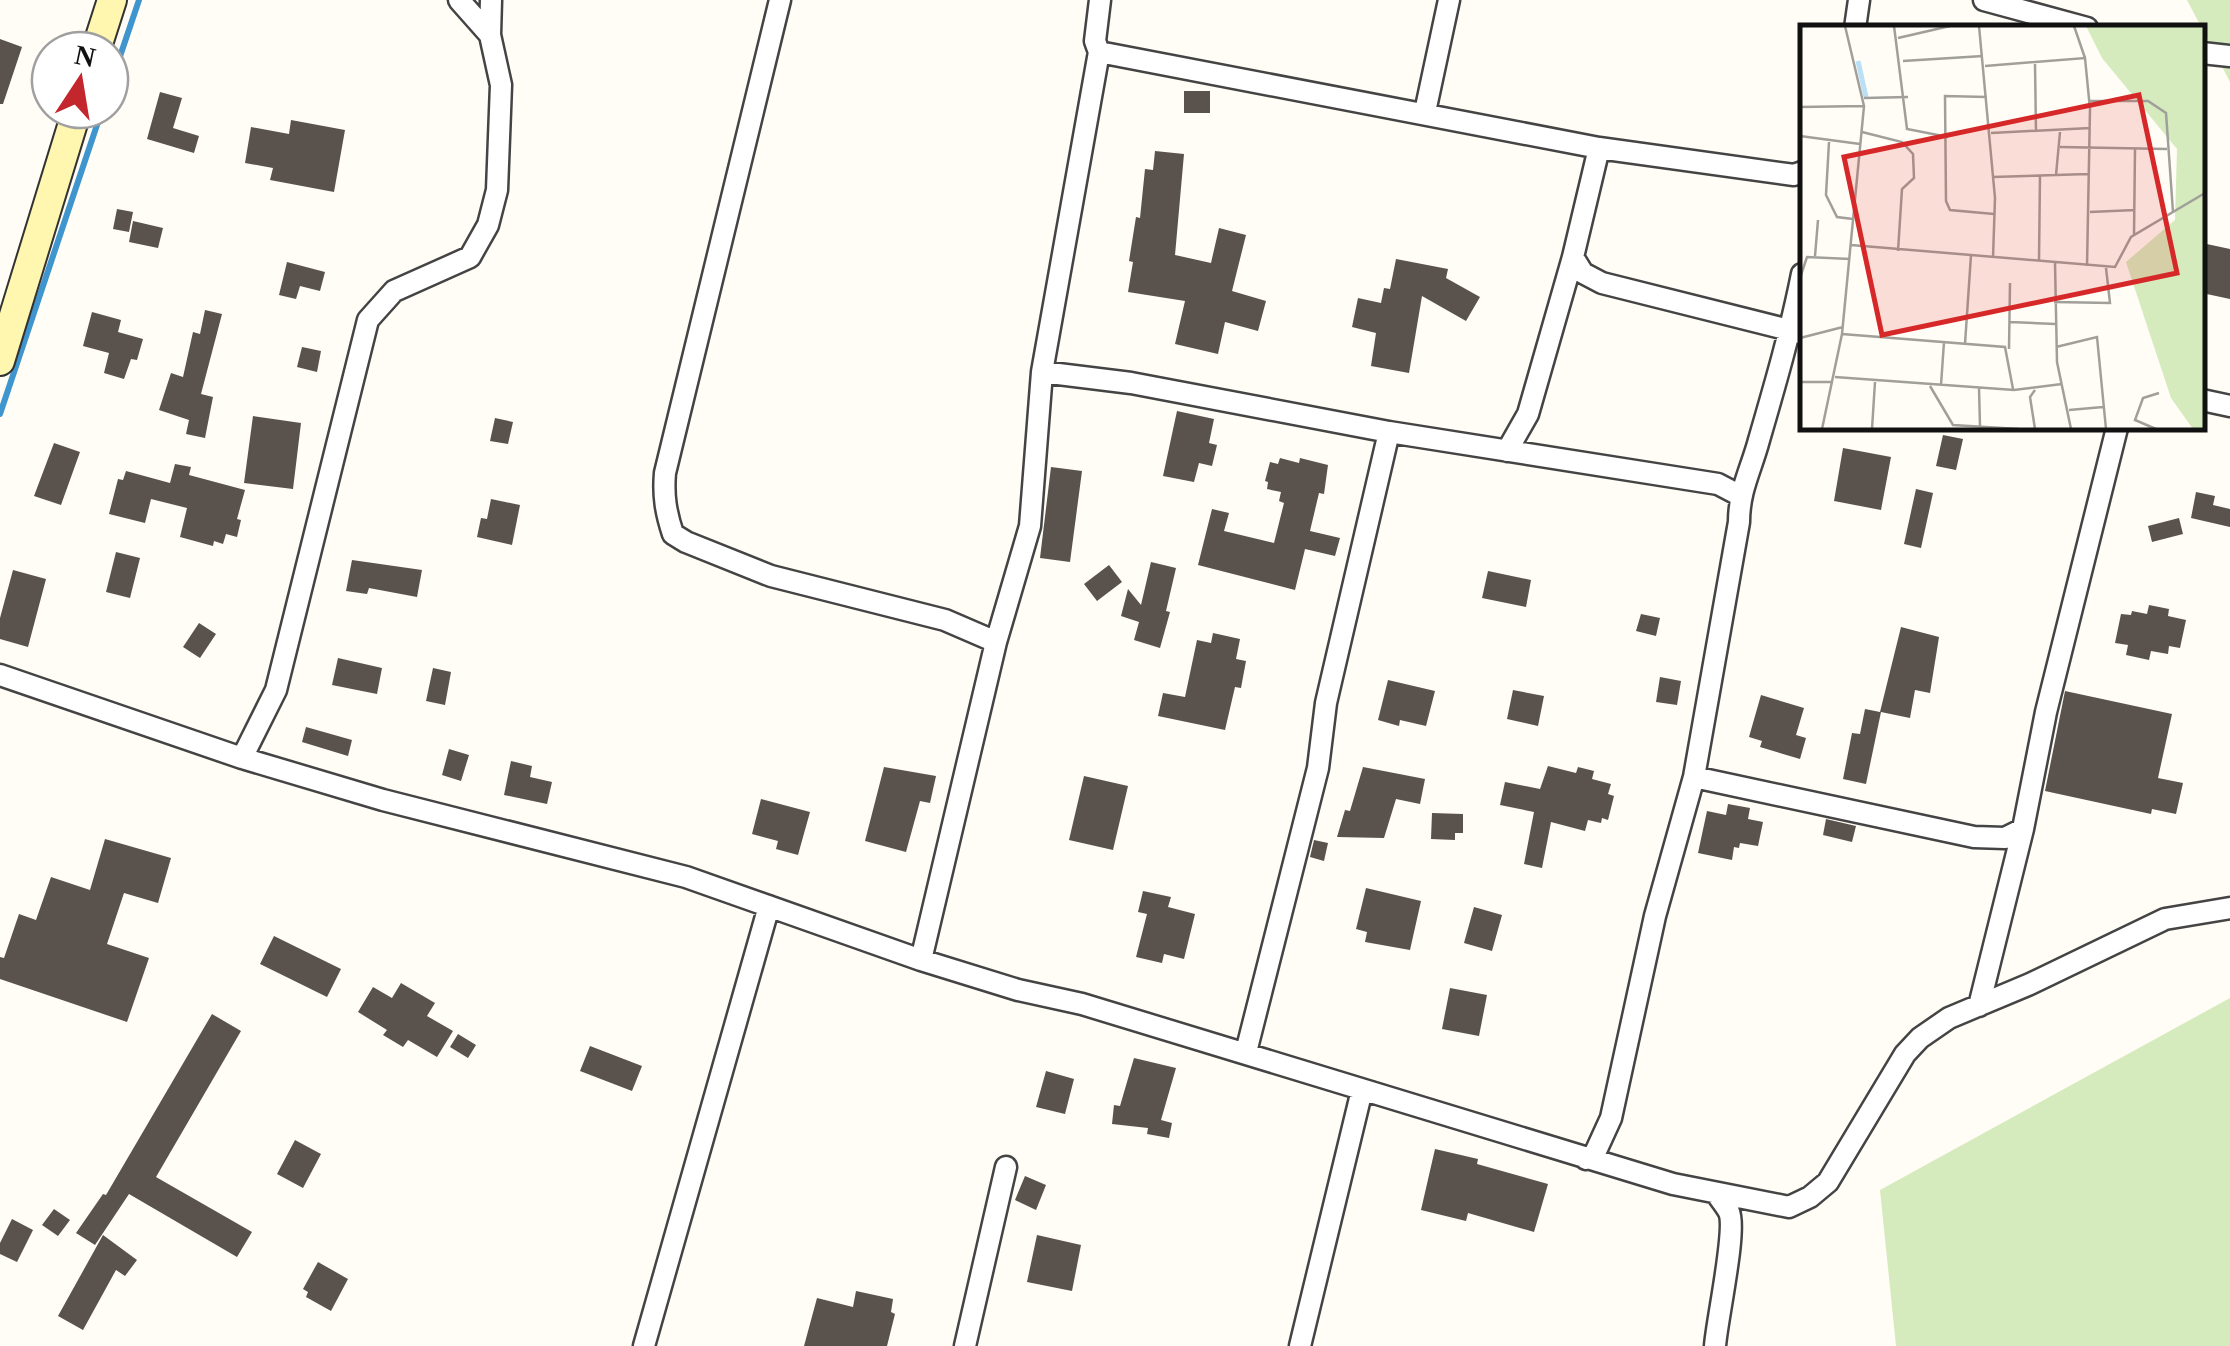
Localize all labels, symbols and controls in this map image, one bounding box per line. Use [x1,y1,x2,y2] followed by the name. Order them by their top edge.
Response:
[1800,25,2205,430] inset map
[30,30,130,130] north arrow
[72,39,98,73] text: N

